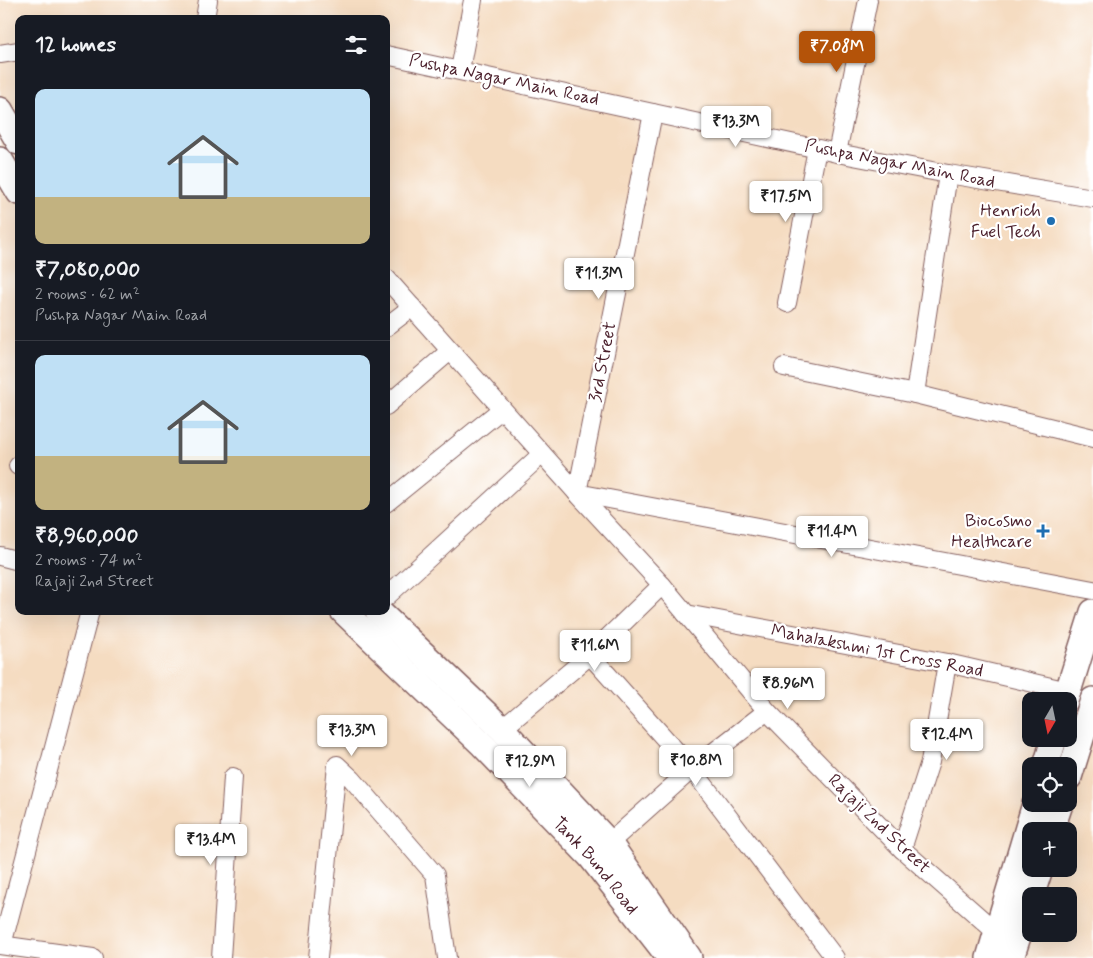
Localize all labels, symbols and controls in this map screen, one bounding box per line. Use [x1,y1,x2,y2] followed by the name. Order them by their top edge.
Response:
[796,30,878,73] pin: ₹7.08M
[35,31,116,59] text: 12 homes
[342,31,370,59] icon: filters
[810,36,864,57] text: ₹7.08M
[407,48,601,113] street label: Pushpa Nagar Main Road
[695,106,777,148] pin: ₹13.3M
[712,111,760,132] text: ₹13.3M
[158,122,248,212] icon: home
[803,134,997,195] street label: Pushpa Nagar Main Road
[745,180,827,223] pin: ₹17.5M
[760,186,812,207] text: ₹17.5M
[971,199,1041,244] place label: Henrich Fuel Tech
[1045,215,1057,227] marker: Henrich Fuel Tech
[35,256,140,284] text: ₹7,080,000
[558,258,640,300] pin: ₹11.3M
[575,263,623,284] text: ₹11.3M
[35,284,140,305] text: 2 rooms · 62 m²
[35,305,207,326] text: Pushpa Nagar Main Road
[583,320,623,404] street label: 3rd Street
[158,387,248,477] icon: home
[951,509,1032,554] place label: Biocosmo Healthcare
[791,516,873,558] pin: ₹11.4M
[807,521,857,542] text: ₹11.4M
[35,522,138,550] text: ₹8,960,000
[1036,524,1050,538] marker: Biocosmo Healthcare
[35,550,143,571] text: 2 rooms · 74 m²
[35,571,154,592] text: Rajaji 2nd Street
[769,619,985,683] street label: Mahalakshmi 1st Cross Road
[554,630,636,672] pin: ₹11.6M
[571,635,619,656] text: ₹11.6M
[747,668,829,710] pin: ₹8.96M
[762,673,814,694] text: ₹8.96M
[1022,692,1078,748] north arrow
[1022,692,1077,942] map controls
[311,714,393,757] pin: ₹13.3M
[906,718,988,761] pin: ₹12.4M
[328,720,376,741] text: ₹13.3M
[921,724,973,745] text: ₹12.4M
[655,744,737,787] pin: ₹10.8M
[489,746,571,788] pin: ₹12.9M
[670,750,722,771] text: ₹10.8M
[505,751,555,772] text: ₹12.9M
[1022,757,1077,812] button: locate
[823,769,935,879] street label: Rajaji 2nd Street
[547,812,644,920] street label: Tank Bund Road
[1022,822,1077,877] button: +
[170,824,252,866] pin: ₹13.4M
[186,829,236,850] text: ₹13.4M
[1022,887,1077,942] button: −

